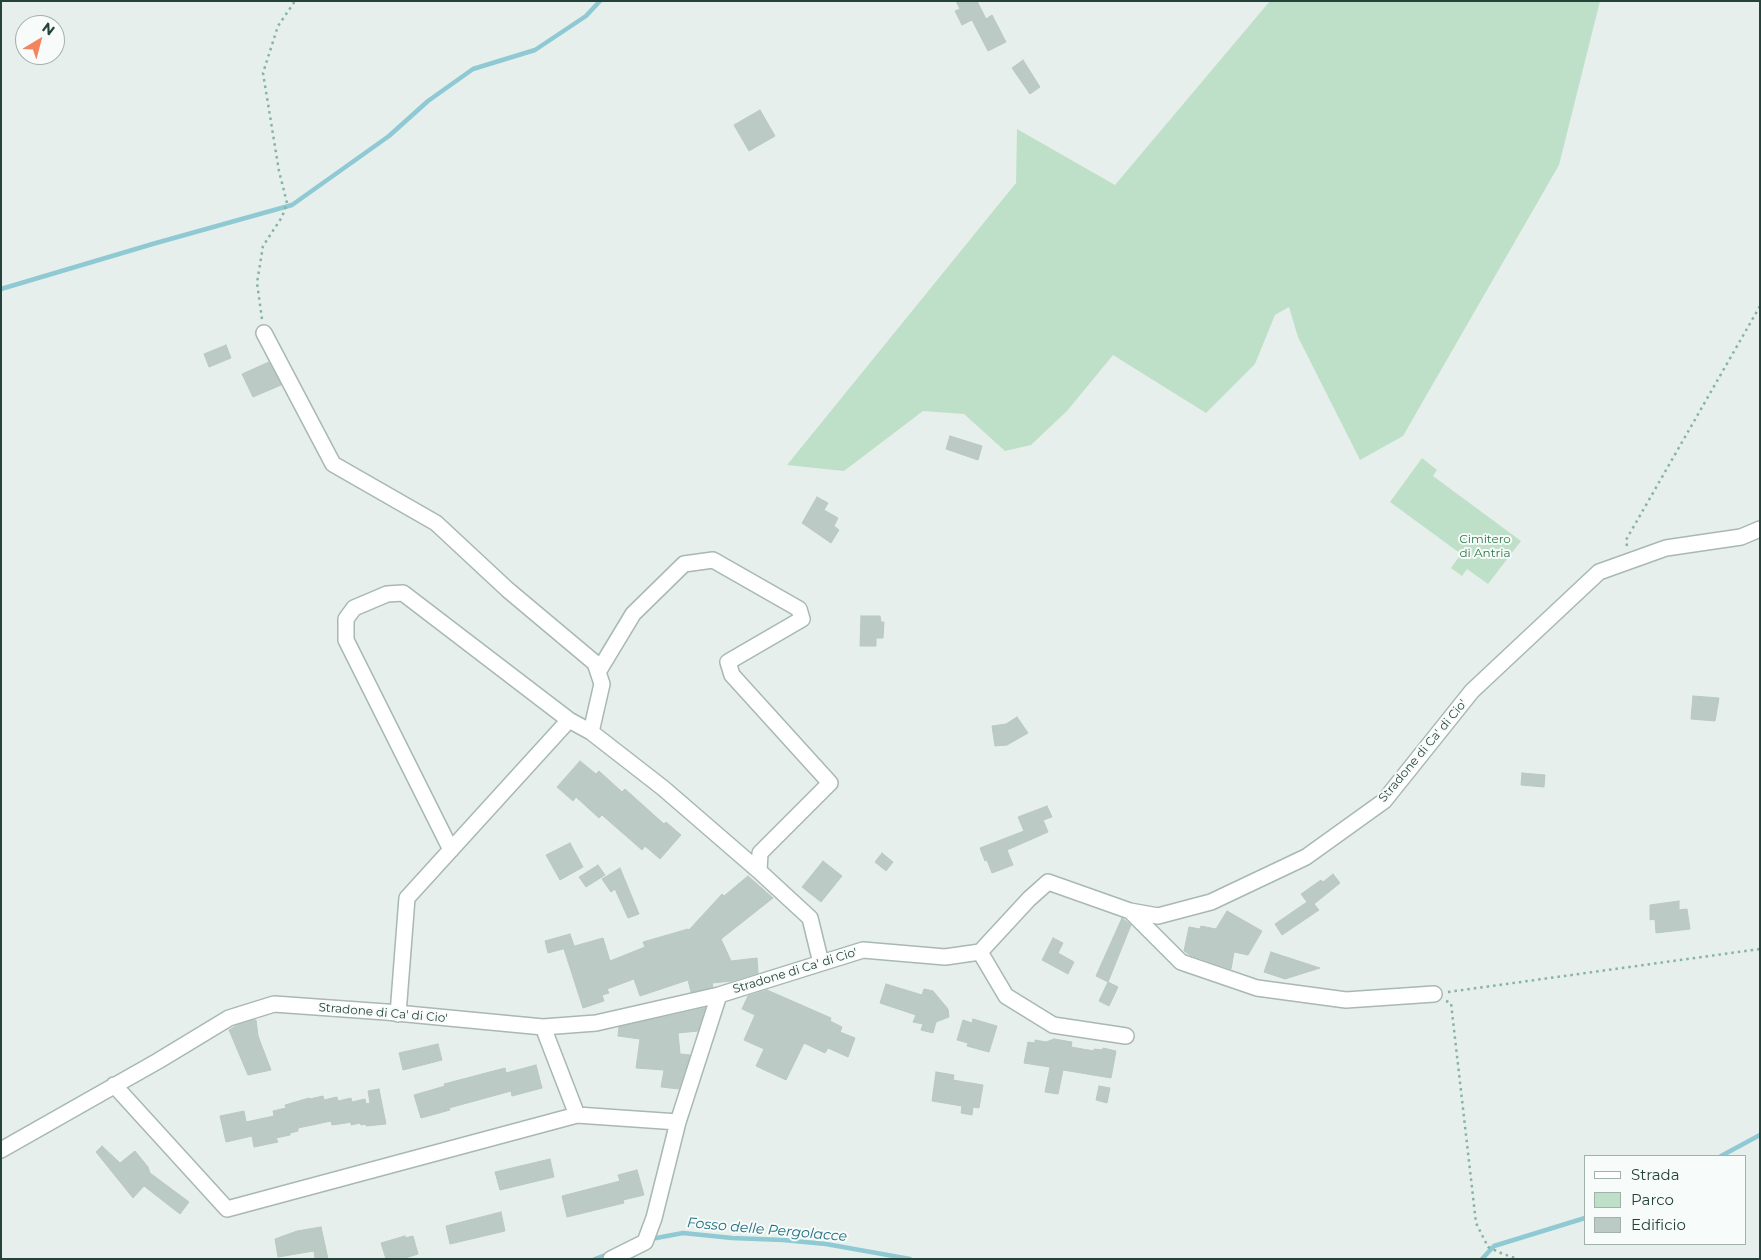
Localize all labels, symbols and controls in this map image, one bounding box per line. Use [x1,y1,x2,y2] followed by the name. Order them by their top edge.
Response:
[15,15,65,65] north arrow
[38,18,58,39] text: N
[1459,532,1511,560] park label: Cimitero di Antria
[1376,697,1470,805] street label: Stradone di Ca' di Cio'
[731,945,859,997] street label: Stradone di Ca' di Cio'
[318,1000,448,1026] street label: Stradone di Ca' di Cio'
[1584,1155,1746,1245] legend
[1631,1165,1680,1184] text: Strada
[1631,1190,1674,1209] text: Parco
[686,1215,848,1245] water label: Fosso delle Pergolacce
[1631,1215,1686,1234] text: Edificio

